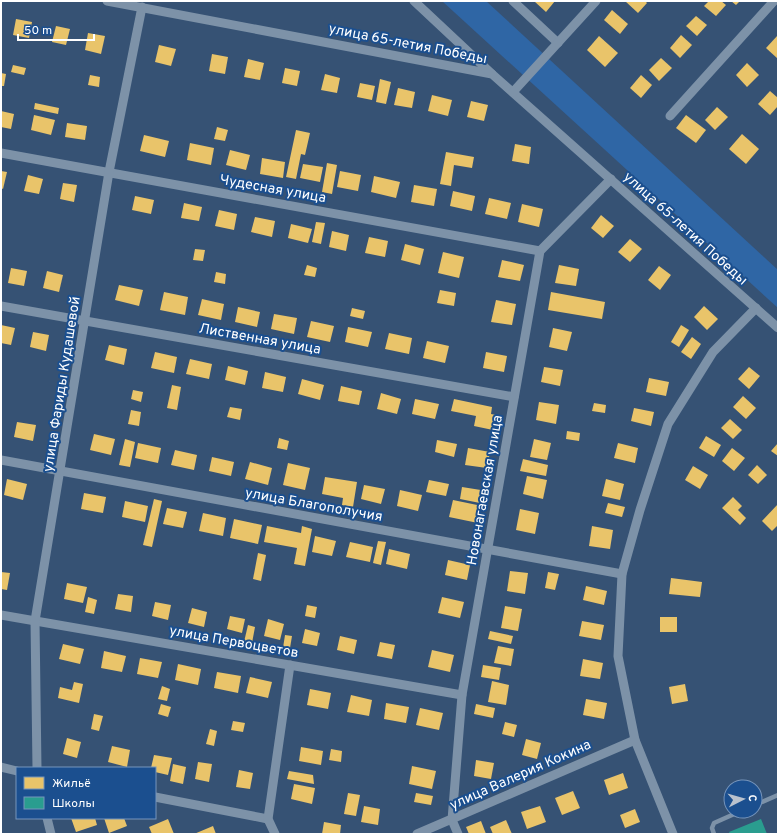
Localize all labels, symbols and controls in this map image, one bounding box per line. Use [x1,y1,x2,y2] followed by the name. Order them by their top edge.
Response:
[18,16,94,42] scale bar
[327,21,488,68] street label: улица 65-летия Победы
[24,23,52,39] text: 50 m
[619,169,751,289] street label: улица 65-летия Победы
[218,172,327,207] street label: Чудесная улица
[40,295,85,473] street label: улица Фариды Кудашевой
[197,320,322,359] street label: Лиственная улица
[464,414,507,567] street label: Новонагаевская улица
[244,485,384,526] street label: улица Благополучия
[168,623,300,662] street label: улица Первоцветов
[447,737,594,814] street label: улица Валерия Кокина
[16,767,156,819] legend
[52,776,91,792] text: Жильё
[723,779,763,819] north arrow
[745,794,759,802] text: С
[52,796,95,812] text: Школы

